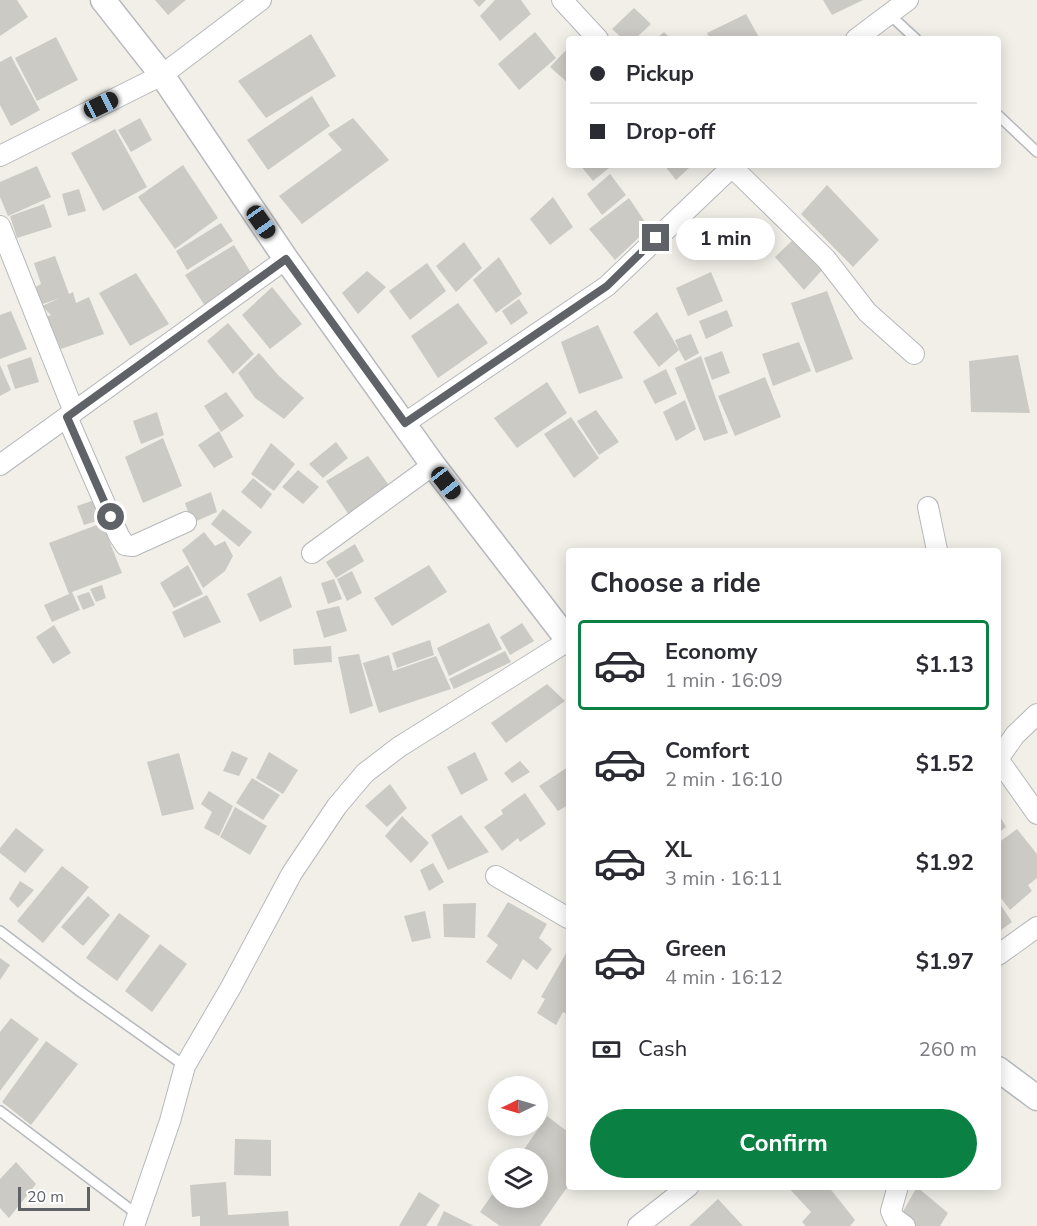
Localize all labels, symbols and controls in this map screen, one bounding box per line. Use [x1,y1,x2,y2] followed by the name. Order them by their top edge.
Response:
[626,59,694,89] text: Pickup
[81,89,121,121] car
[626,117,715,147] text: Drop-off
[243,202,279,242] car
[677,217,776,259] callout: 1 min
[642,224,669,251] route end
[700,225,751,252] text: 1 min
[428,463,464,503] car
[97,503,124,530] route start
[590,565,761,602] text: Choose a ride
[665,637,757,667] text: Economy
[593,638,647,692] icon: car
[916,650,974,680] text: $1.13
[665,667,783,694] text: 1 min · 16:09
[665,736,749,766] text: Comfort
[593,737,647,791] icon: car
[916,749,974,779] text: $1.52
[665,766,783,793] text: 2 min · 16:10
[665,835,692,865] text: XL
[593,836,647,890] icon: car
[916,848,974,878] text: $1.92
[665,865,783,892] text: 3 min · 16:11
[665,934,726,964] text: Green
[593,935,647,989] icon: car
[916,947,974,977] text: $1.97
[665,964,783,991] text: 4 min · 16:12
[590,1033,623,1066] icon: cash
[638,1034,687,1064] text: Cash
[919,1036,977,1063] text: 260 m
[488,1076,548,1136] north arrow
[488,1076,548,1208] map controls
[590,1109,977,1178] button: Confirm
[488,1148,548,1208] button: layers
[18,1184,90,1212] scale bar
[27,1186,64,1208] text: 20 m

